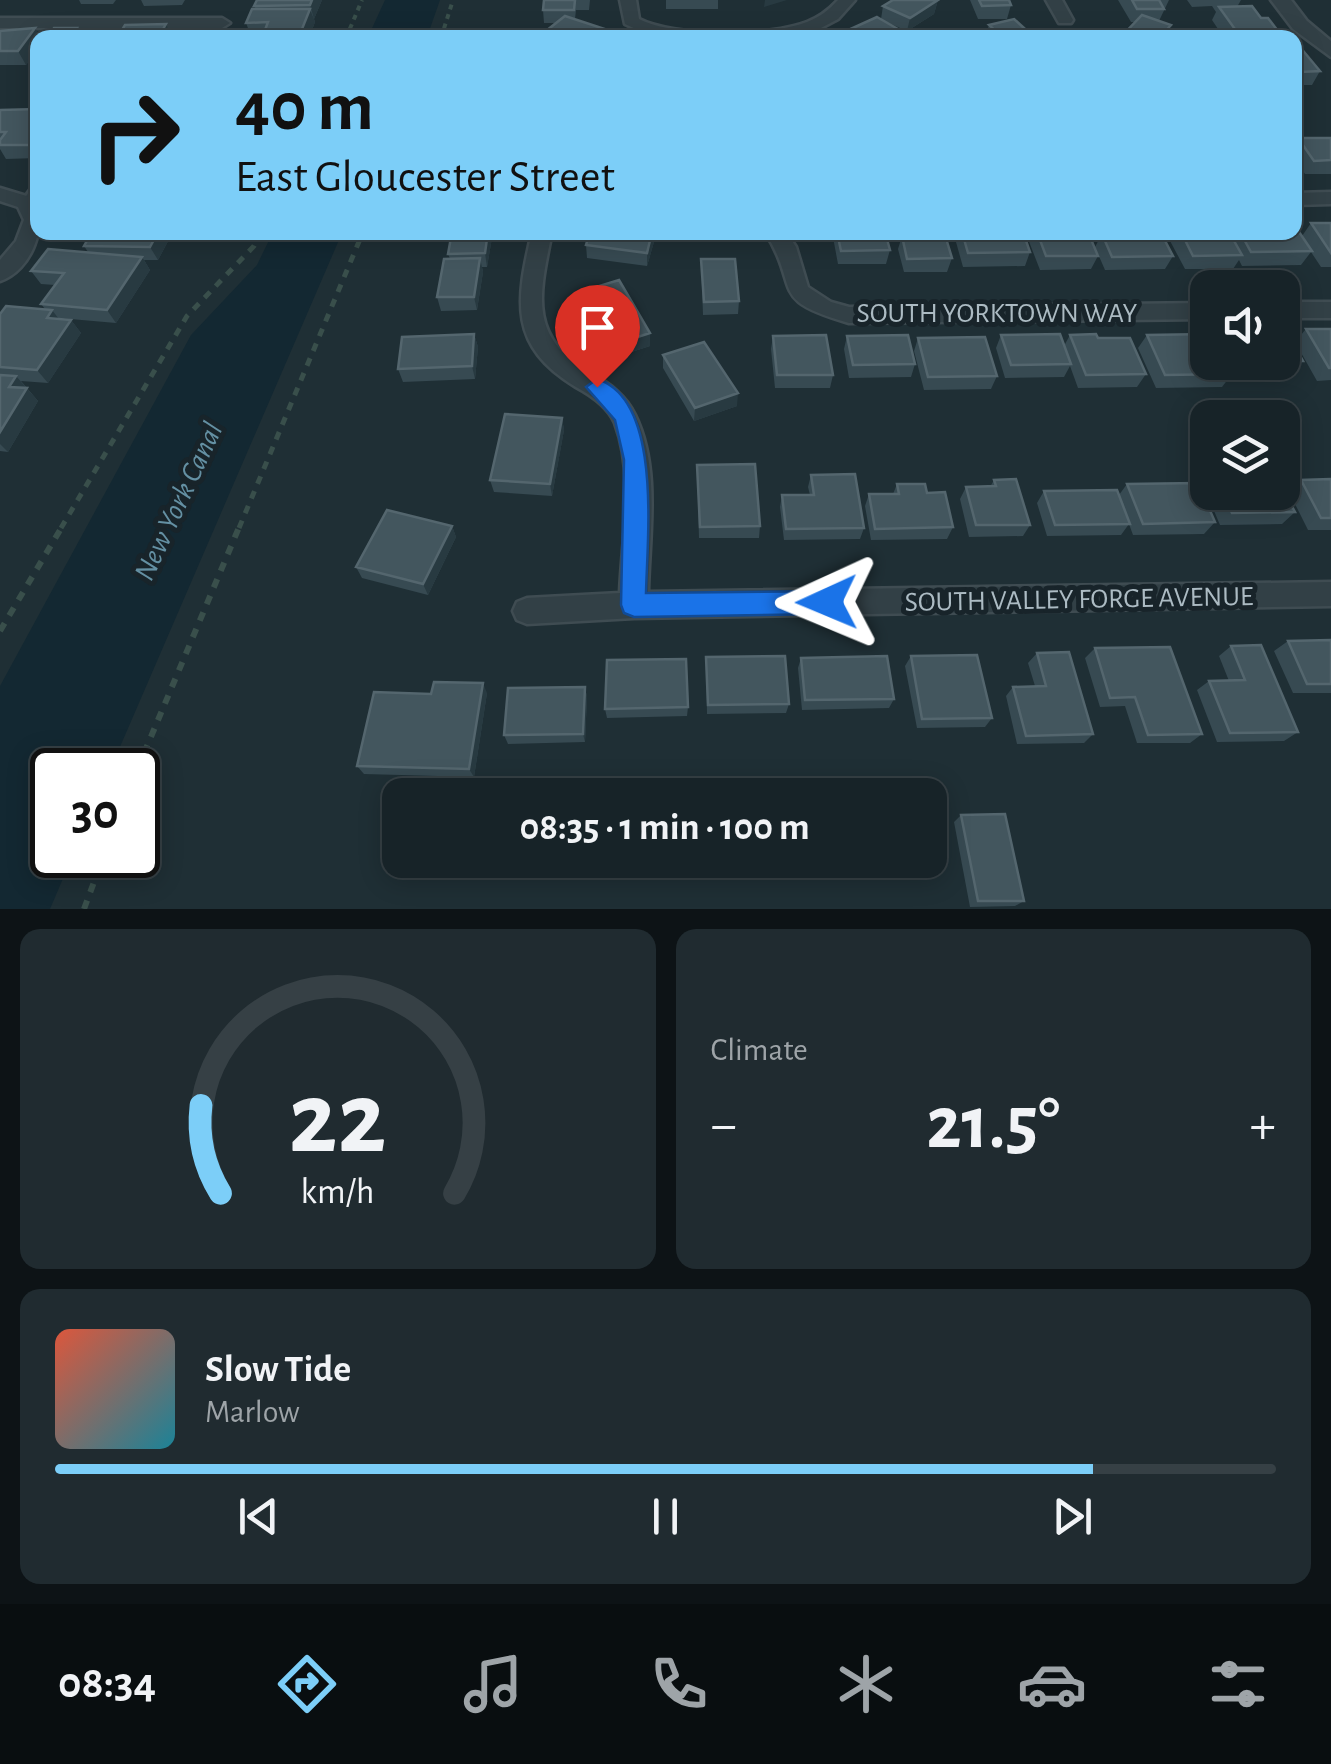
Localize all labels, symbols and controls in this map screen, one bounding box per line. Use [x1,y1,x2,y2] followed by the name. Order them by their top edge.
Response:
[70,70,200,200] icon: right
[235,73,374,143] text: 40 m
[235,155,615,200] text: East Gloucester Street
[1190,270,1300,510] map controls
[1190,270,1300,380] button: sound
[555,285,640,388] pin
[570,300,625,355] icon: arrive
[857,300,1138,328] street label: SOUTH YORKTOWN WAY
[1190,400,1300,510] button: layers
[129,418,229,585] water label: New York Canal
[775,550,879,654] position arrow
[904,583,1254,617] street label: SOUTH VALLEY FORGE AVENUE
[30,748,160,878] speed limit sign: 30
[519,809,810,847] text: 08:35 · 1 min · 100 m
[711,1034,808,1066] text: Climate
[289,1068,387,1172] text: 22
[926,1087,1060,1162] text: 21.5°
[711,1098,737,1153] text: −
[1250,1098,1276,1153] text: +
[301,1174,375,1210] text: km/h
[205,1351,351,1389] text: Slow Tide
[205,1396,300,1428] text: Marlow
[231,1489,286,1544] icon: previous
[638,1489,693,1544] icon: pause
[1045,1489,1100,1544] icon: next
[272,1649,342,1719] icon: directions
[458,1649,528,1719] icon: music
[644,1649,714,1719] icon: phone
[831,1649,901,1719] icon: climate
[1017,1649,1087,1719] icon: car
[1203,1649,1273,1719] icon: filters
[58,1661,156,1706] text: 08:34

